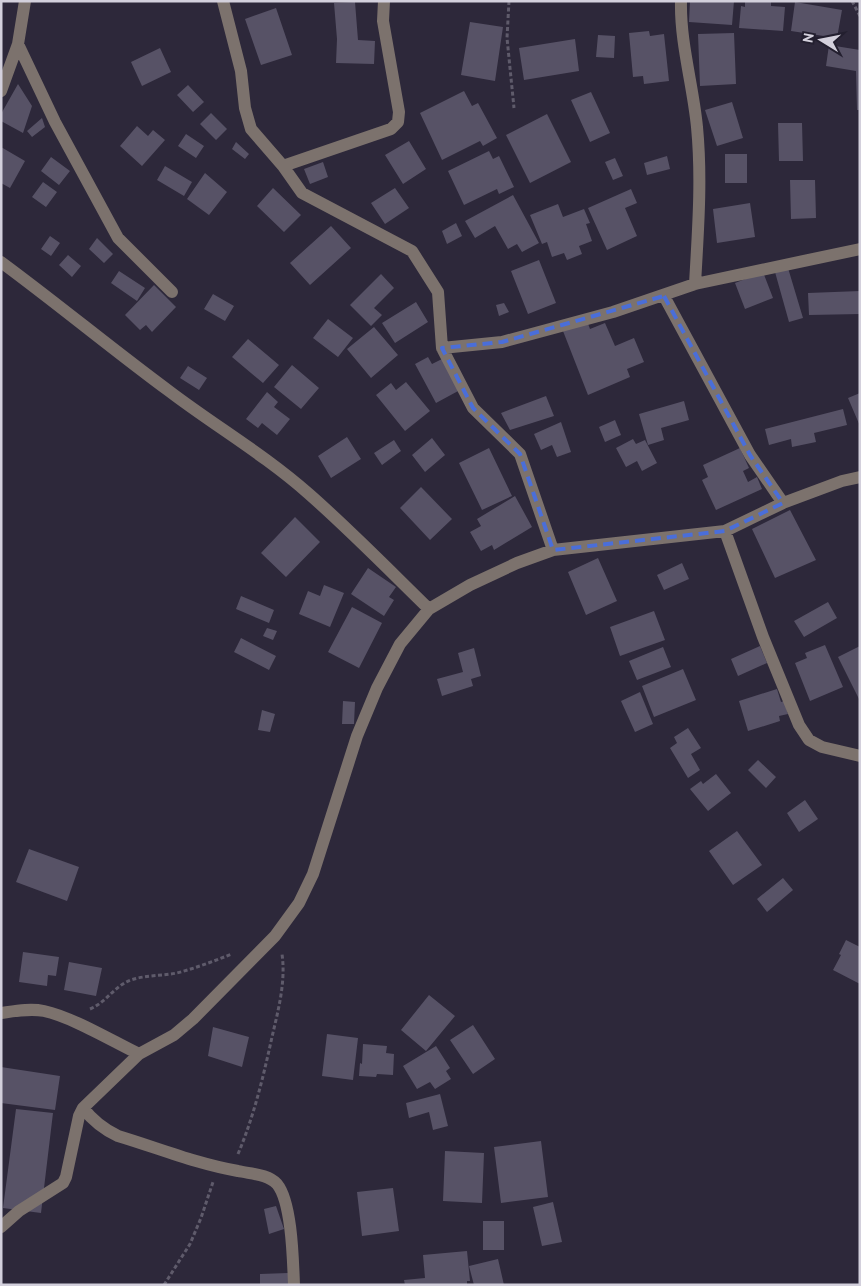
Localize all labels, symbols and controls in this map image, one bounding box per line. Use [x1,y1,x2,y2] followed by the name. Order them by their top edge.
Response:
[796,15,846,65] north arrow
[799,32,818,44] text: N

